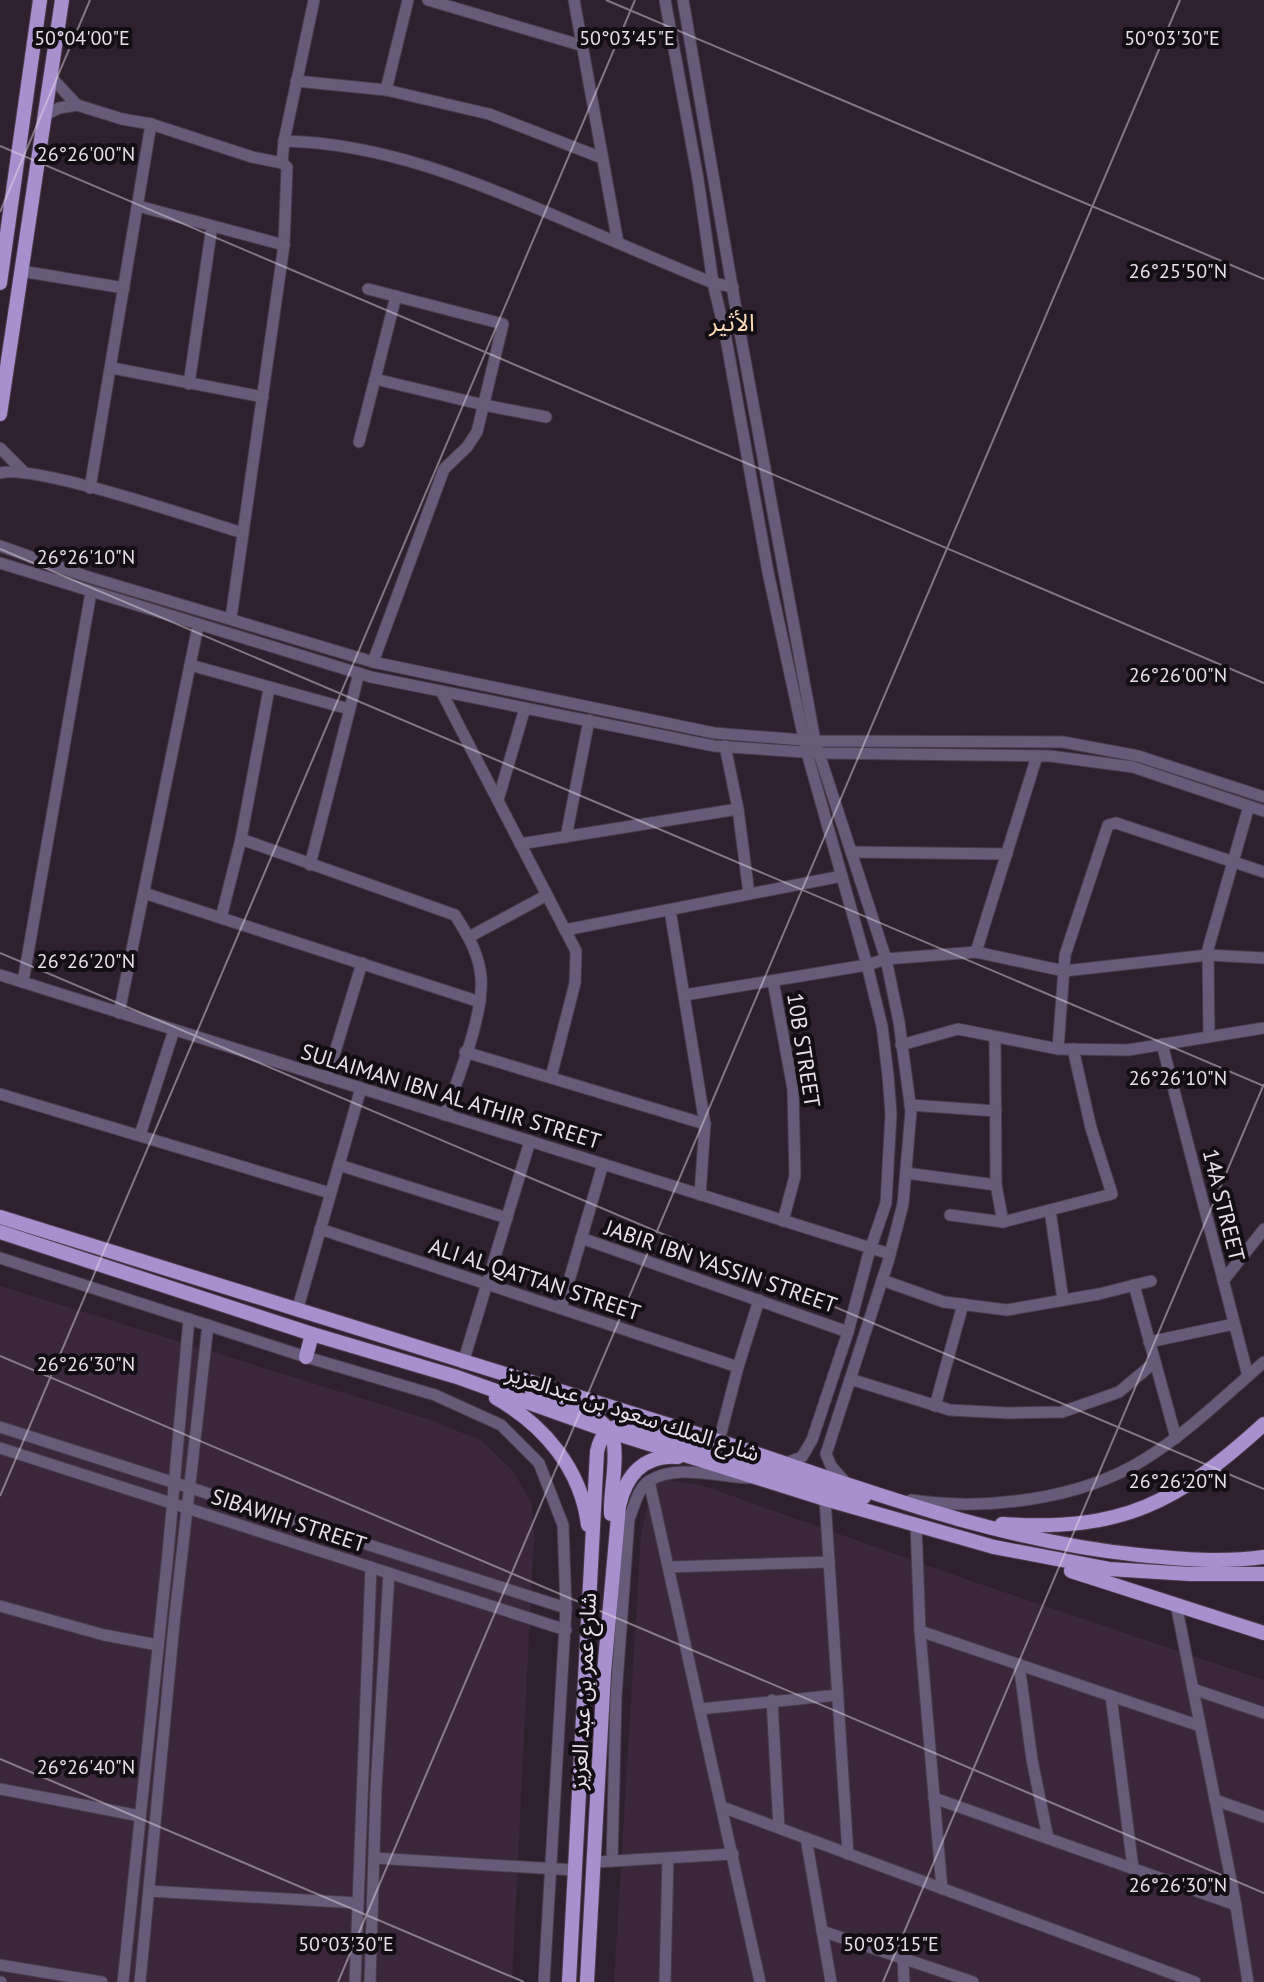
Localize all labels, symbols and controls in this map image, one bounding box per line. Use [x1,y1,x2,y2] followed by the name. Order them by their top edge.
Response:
[34,25,130,51] text: 50°04'00"E
[579,25,675,51] text: 50°03'45"E
[1124,25,1220,51] text: 50°03'30"E
[37,141,135,167] text: 26°26'00"N
[1129,258,1227,284] text: 26°25'50"N
[708,307,755,338] district label: الأثير
[37,544,135,570] text: 26°26'10"N
[1129,662,1227,688] text: 26°26'00"N
[37,948,135,974] text: 26°26'20"N
[781,991,827,1109] street label: 10B STREET
[298,1037,604,1155] street label: SULAIMAN IBN AL ATHIR STREET
[1129,1065,1227,1091] text: 26°26'10"N
[1197,1146,1251,1264] street label: 14A STREET
[600,1213,841,1319] street label: JABIR IBN YASSIN STREET
[426,1232,644,1326] street label: ALI AL QATTAN STREET
[37,1351,135,1377] text: 26°26'30"N
[501,1358,763,1470] street label: شارع الملك سعود بن عبدالعزيز
[1129,1468,1227,1494] text: 26°26'20"N
[208,1482,370,1558] street label: SIBAWIH STREET
[564,1592,605,1791] street label: شارع عمر بن عبد العزيز
[37,1754,135,1780] text: 26°26'40"N
[1129,1872,1227,1898] text: 26°26'30"N
[298,1931,394,1957] text: 50°03'30"E
[843,1931,939,1957] text: 50°03'15"E

